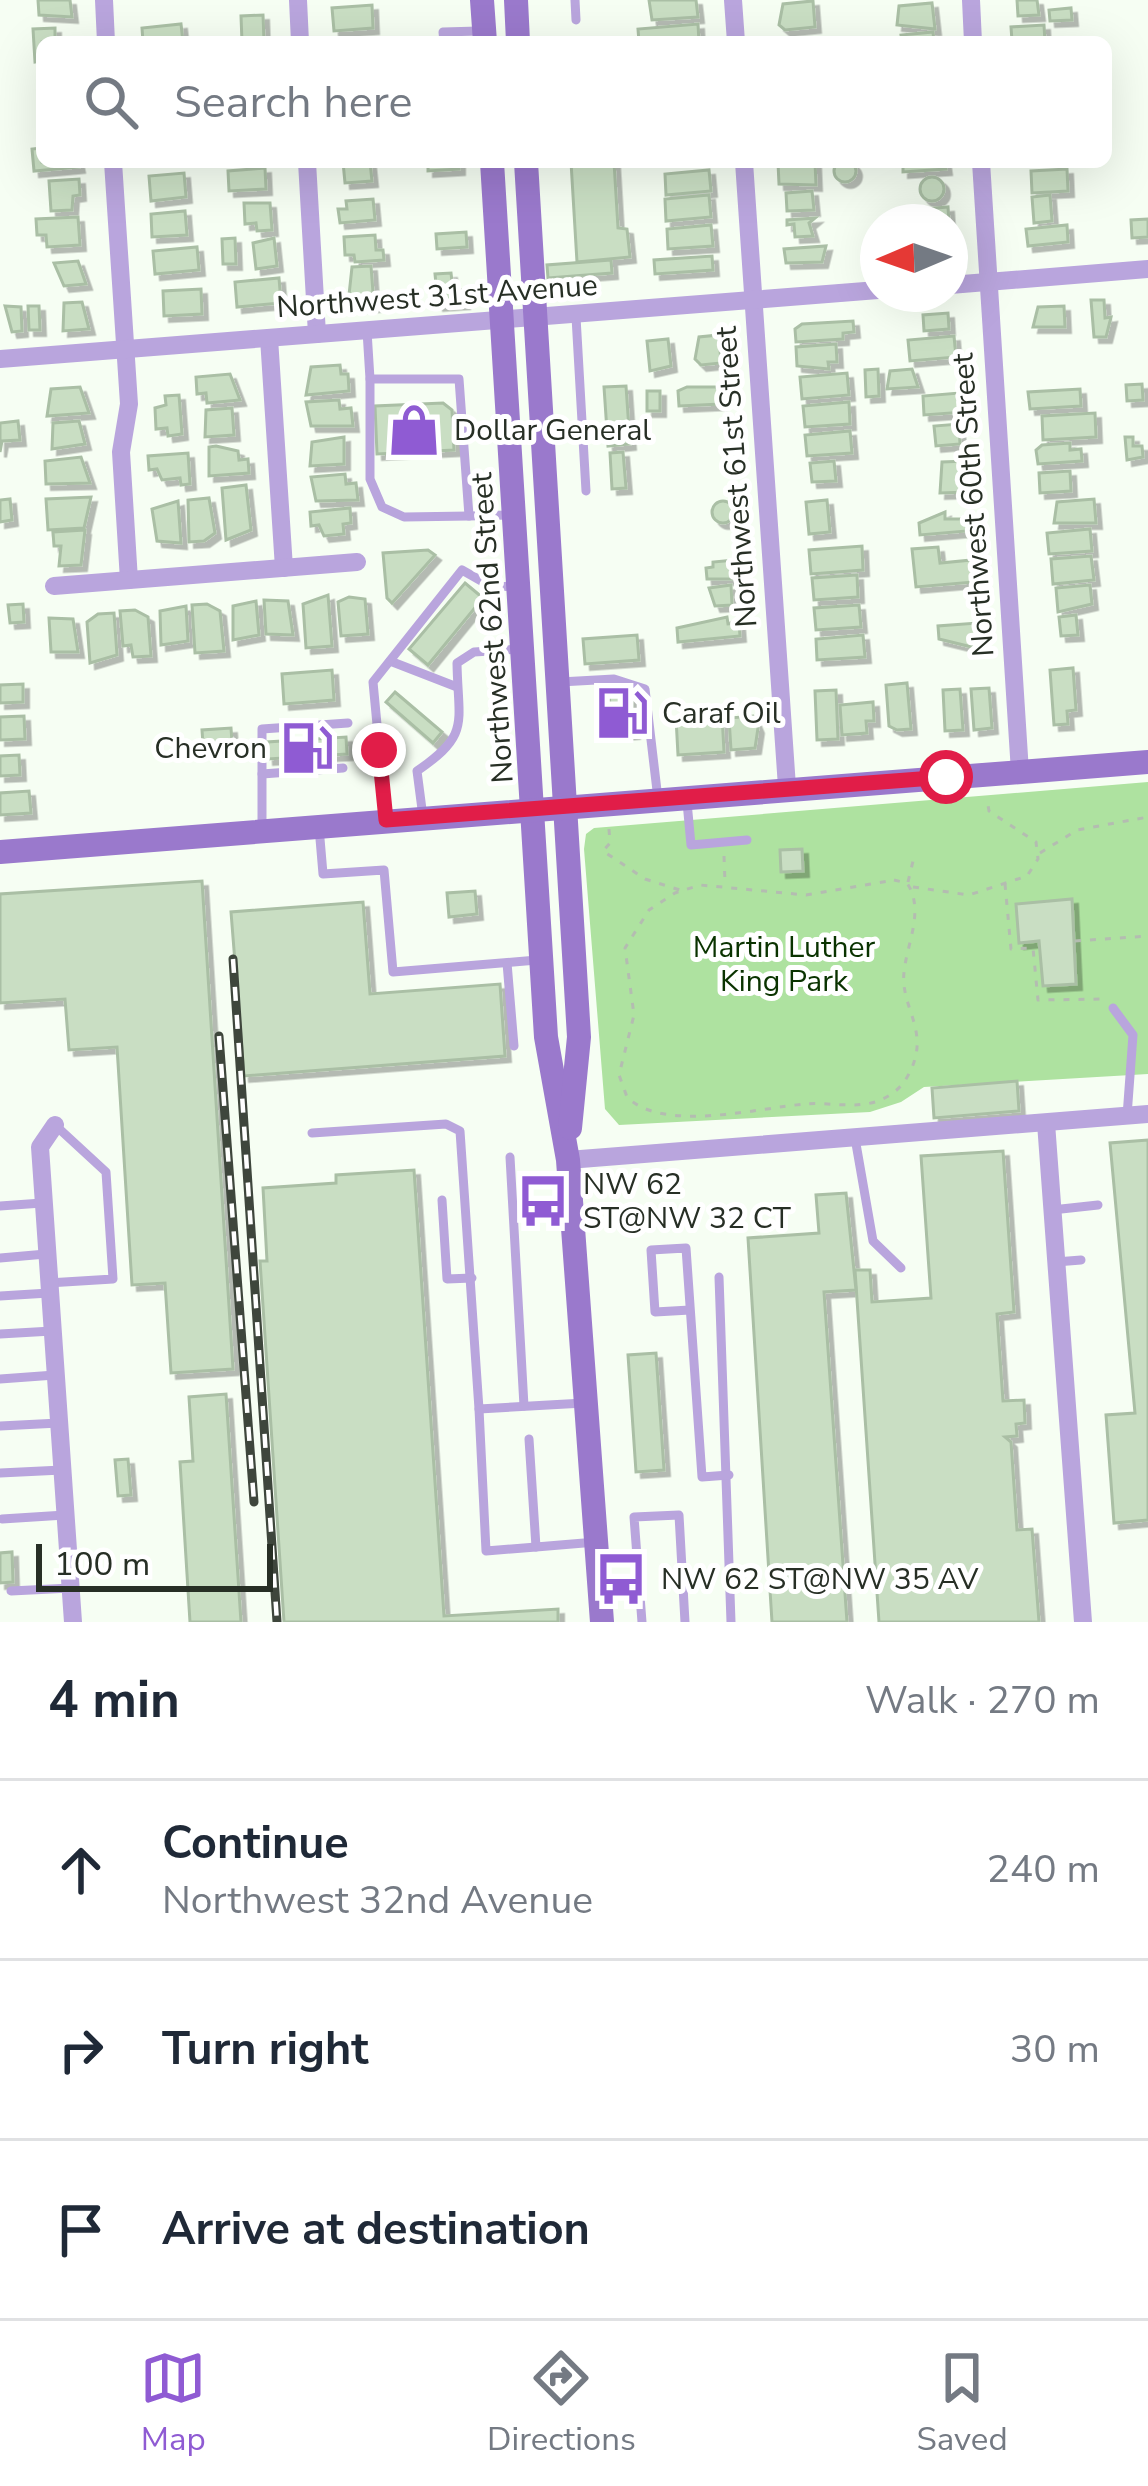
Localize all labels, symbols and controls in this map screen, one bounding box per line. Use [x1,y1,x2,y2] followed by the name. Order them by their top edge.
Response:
[36,36,1112,168] search box
[78,69,144,135] icon: search
[174,72,413,133] text: Search here
[860,204,968,312] north arrow
[275,265,599,328] street label: Northwest 31st Avenue
[705,325,767,629] street label: Northwest 61st Street
[942,351,1005,658] street label: Northwest 60th Street
[385,401,443,459] shop icon: Dollar General
[454,410,651,451] place label: Dollar General
[461,471,524,785] street label: Northwest 62nd Street
[593,684,651,742] fuel station icon: Caraf Oil
[662,693,781,734] place label: Caraf Oil
[278,719,336,777] fuel station icon: Chevron
[352,723,406,777] route end
[154,728,267,769] place label: Chevron
[919,750,973,804] route start
[693,927,875,1002] park label: Martin Luther King Park
[583,1164,791,1239] place label: NW 62 ST@NW 32 CT
[514,1172,572,1230] bus stop icon: NW 62 ST@NW 32 CT
[36,1538,273,1591] scale bar
[54,1542,150,1587] text: 100 m
[592,1550,650,1608] bus stop icon: NW 62 ST@NW 35 AV
[661,1559,979,1600] place label: NW 62 ST@NW 35 AV
[48,1665,180,1735] text: 4 min
[865,1674,1100,1727] text: Walk · 270 m
[162,1813,349,1874] text: Continue
[48,1837,114,1903] icon: ahead
[986,1843,1100,1896] text: 240 m
[162,1874,593,1927] text: Northwest 32nd Avenue
[48,2017,114,2083] icon: right
[162,2019,369,2080] text: Turn right
[1010,2023,1100,2076] text: 30 m
[48,2197,114,2263] icon: arrive
[162,2199,590,2260] text: Arrive at destination
[140,2345,206,2462] tab: Map
[487,2345,636,2462] tab: Directions
[916,2345,1008,2462] tab: Saved

